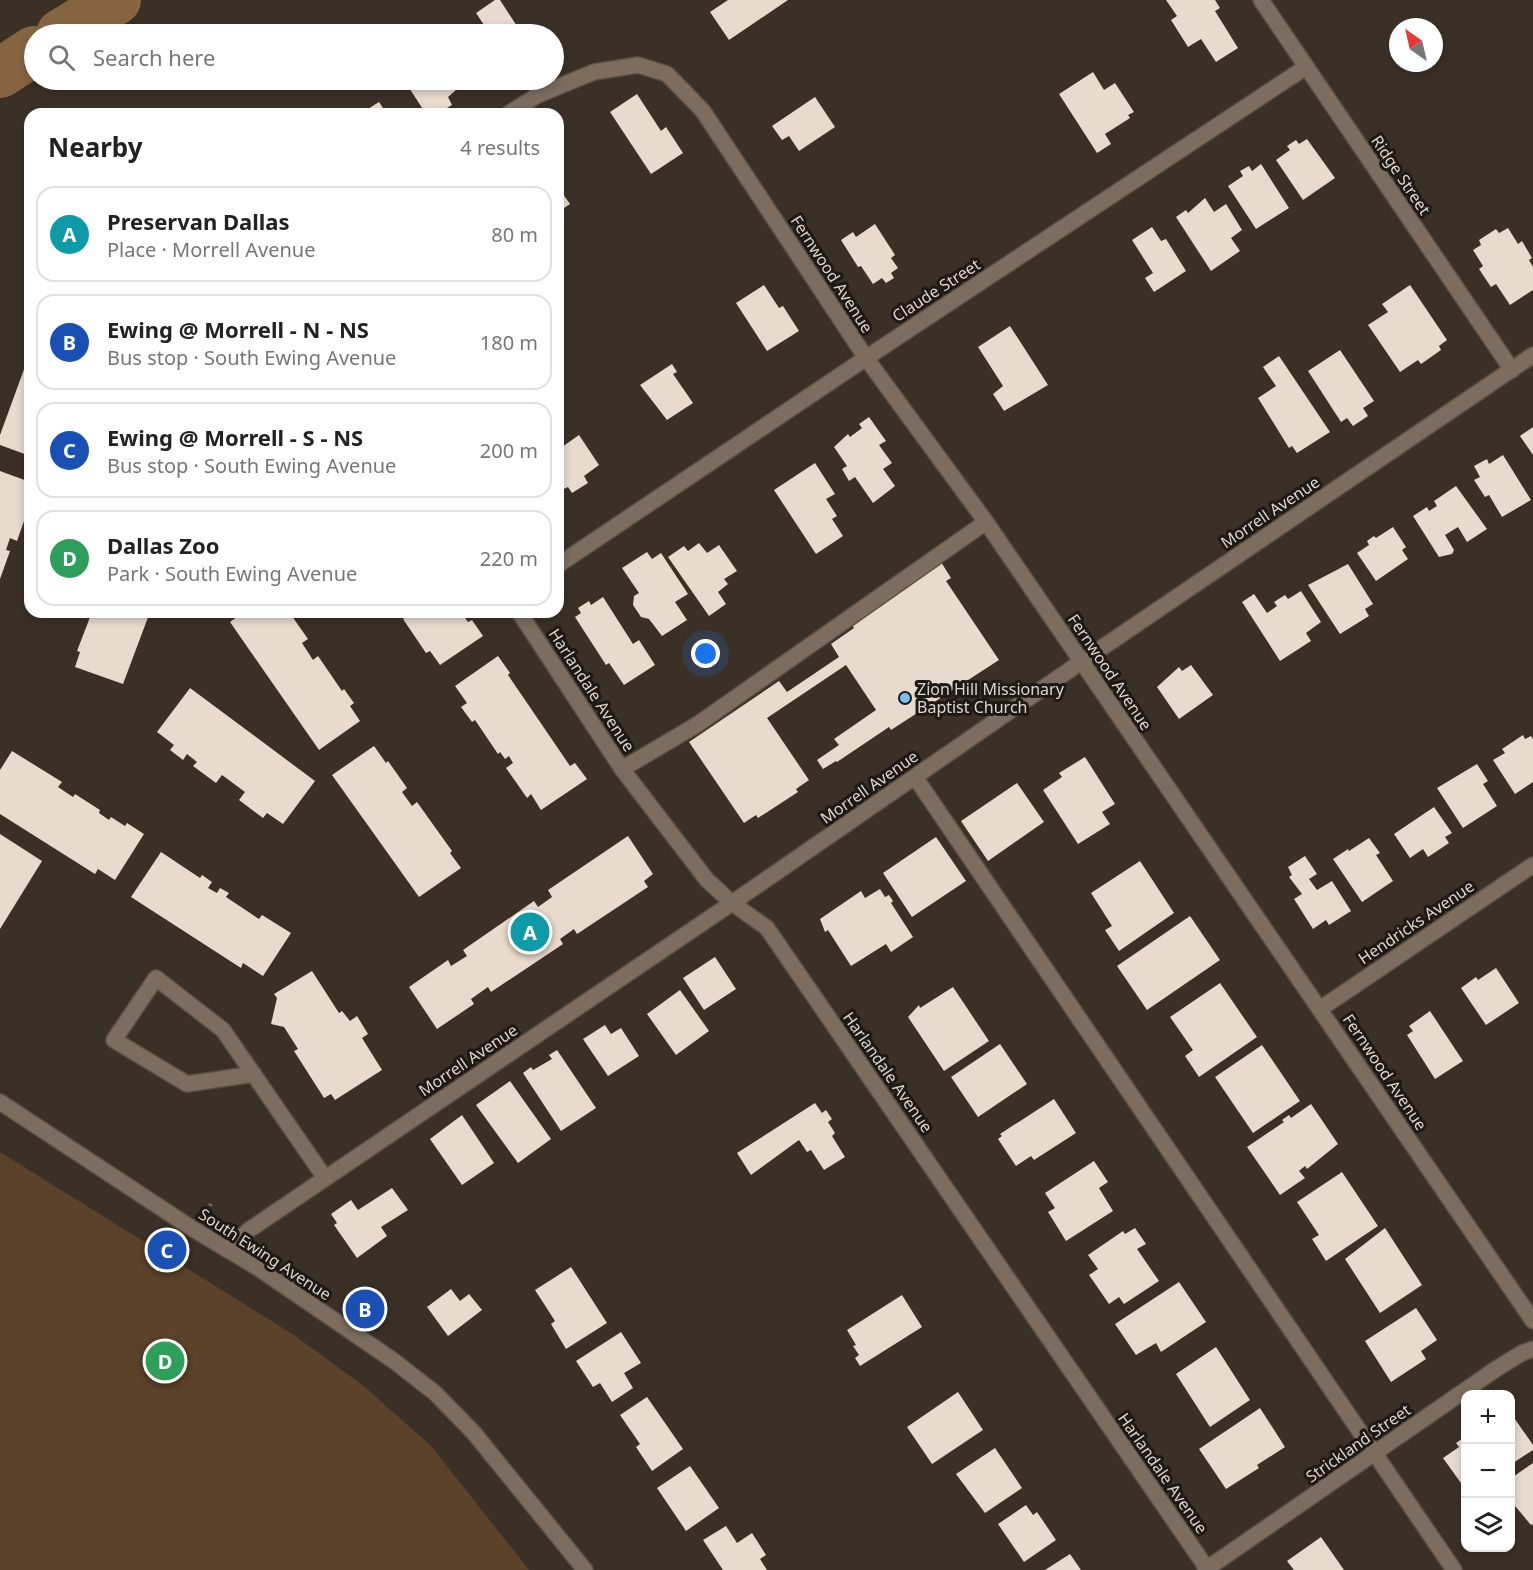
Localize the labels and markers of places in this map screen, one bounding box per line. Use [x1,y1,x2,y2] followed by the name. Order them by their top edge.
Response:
[917,678,1065,718] place label: Zion Hill Missionary Baptist Church
[898,691,912,705] marker: Zion Hill Missionary Baptist Church
[510,910,550,954] pin: A
[148,1228,186,1272] pin: C
[346,1286,385,1332] pin: B
[146,1338,184,1384] pin: D

